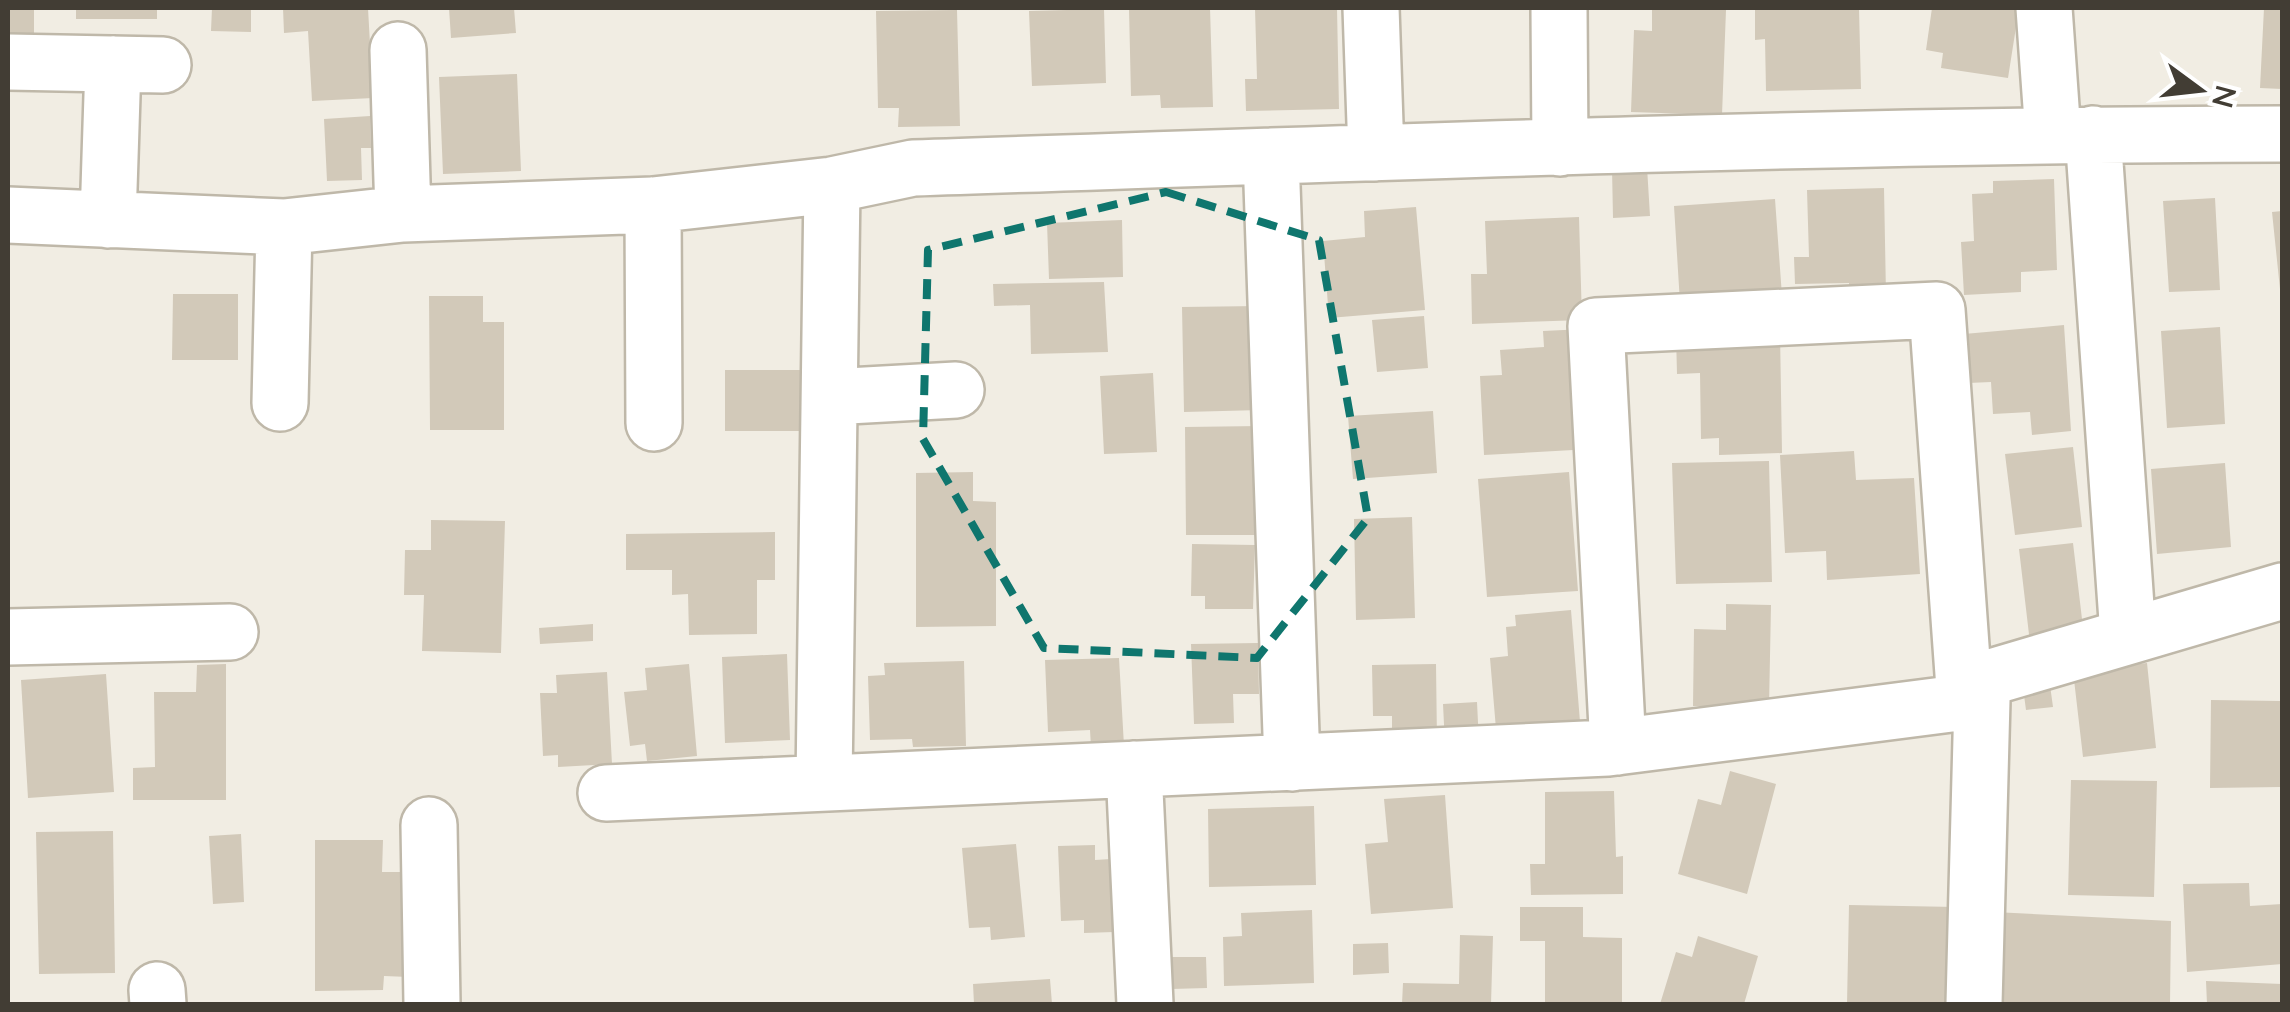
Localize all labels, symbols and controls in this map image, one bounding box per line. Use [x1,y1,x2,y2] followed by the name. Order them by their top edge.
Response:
[2150,40,2250,140] north arrow
[2206,82,2244,112] text: N

